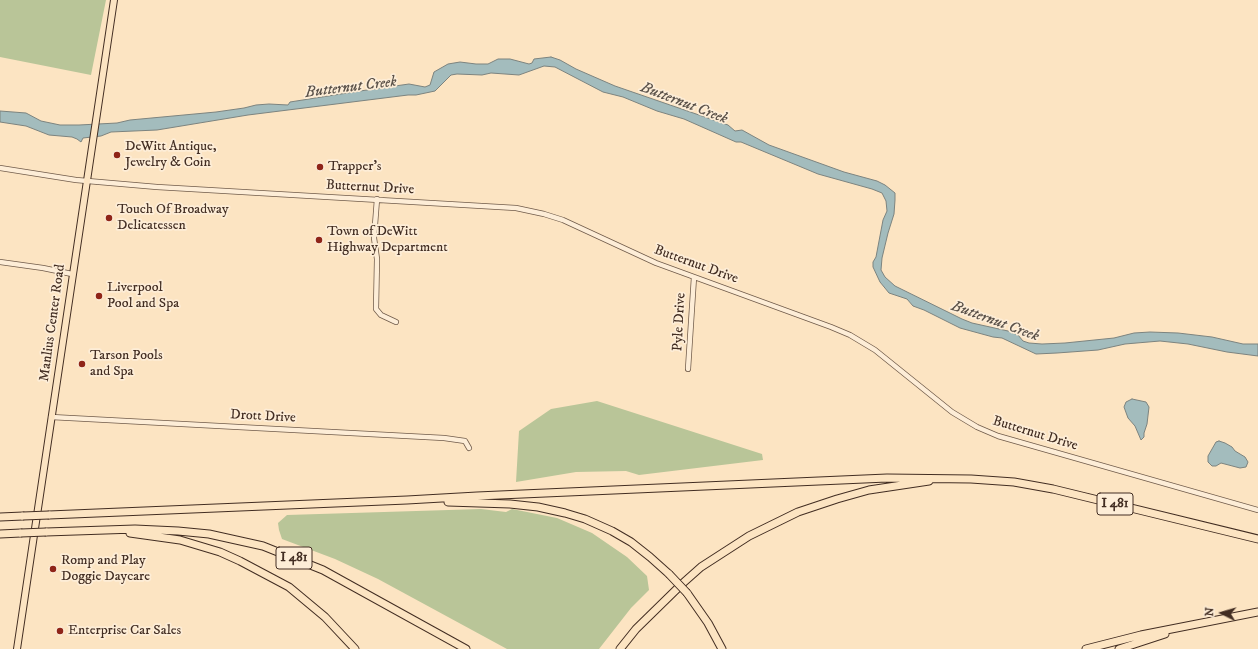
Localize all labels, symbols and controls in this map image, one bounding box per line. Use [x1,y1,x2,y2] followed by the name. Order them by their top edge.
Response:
[304,73,398,103] water label: Butternut Creek
[638,79,730,129] water label: Butternut Creek
[125,139,217,172] place label: DeWitt Antique, Jewelry & Coin
[112,150,122,160] marker: DeWitt Antique, Jewelry & Coin
[328,159,381,175] place label: Trapper's
[315,162,325,172] marker: Trapper's
[325,177,415,199] street label: Butternut Drive
[117,202,229,234] place label: Touch Of Broadway Delicatessen
[104,213,114,223] marker: Touch Of Broadway Delicatessen
[327,224,448,256] place label: Town of DeWitt Highway Department
[314,235,324,245] marker: Town of DeWitt Highway Department
[652,242,740,288] street label: Butternut Drive
[36,263,70,383] street label: Manlius Center Road
[107,280,179,312] place label: Liverpool Pool and Spa
[94,291,104,301] marker: Liverpool Pool and Spa
[670,292,690,352] street label: Pyle Drive
[949,298,1041,346] water label: Butternut Creek
[90,348,163,380] place label: Tarson Pools and Spa
[77,359,87,369] marker: Tarson Pools and Spa
[230,407,296,427] street label: Drott Drive
[990,413,1080,455] street label: Butternut Drive
[1097,493,1133,515] road number: I 481
[276,547,312,569] road number: I 481
[61,553,150,586] place label: Romp and Play Doggie Daycare
[48,564,58,574] marker: Romp and Play Doggie Daycare
[1202,593,1242,633] north arrow
[1203,607,1217,617] text: N
[68,623,181,639] place label: Enterprise Car Sales
[55,626,65,636] marker: Enterprise Car Sales

